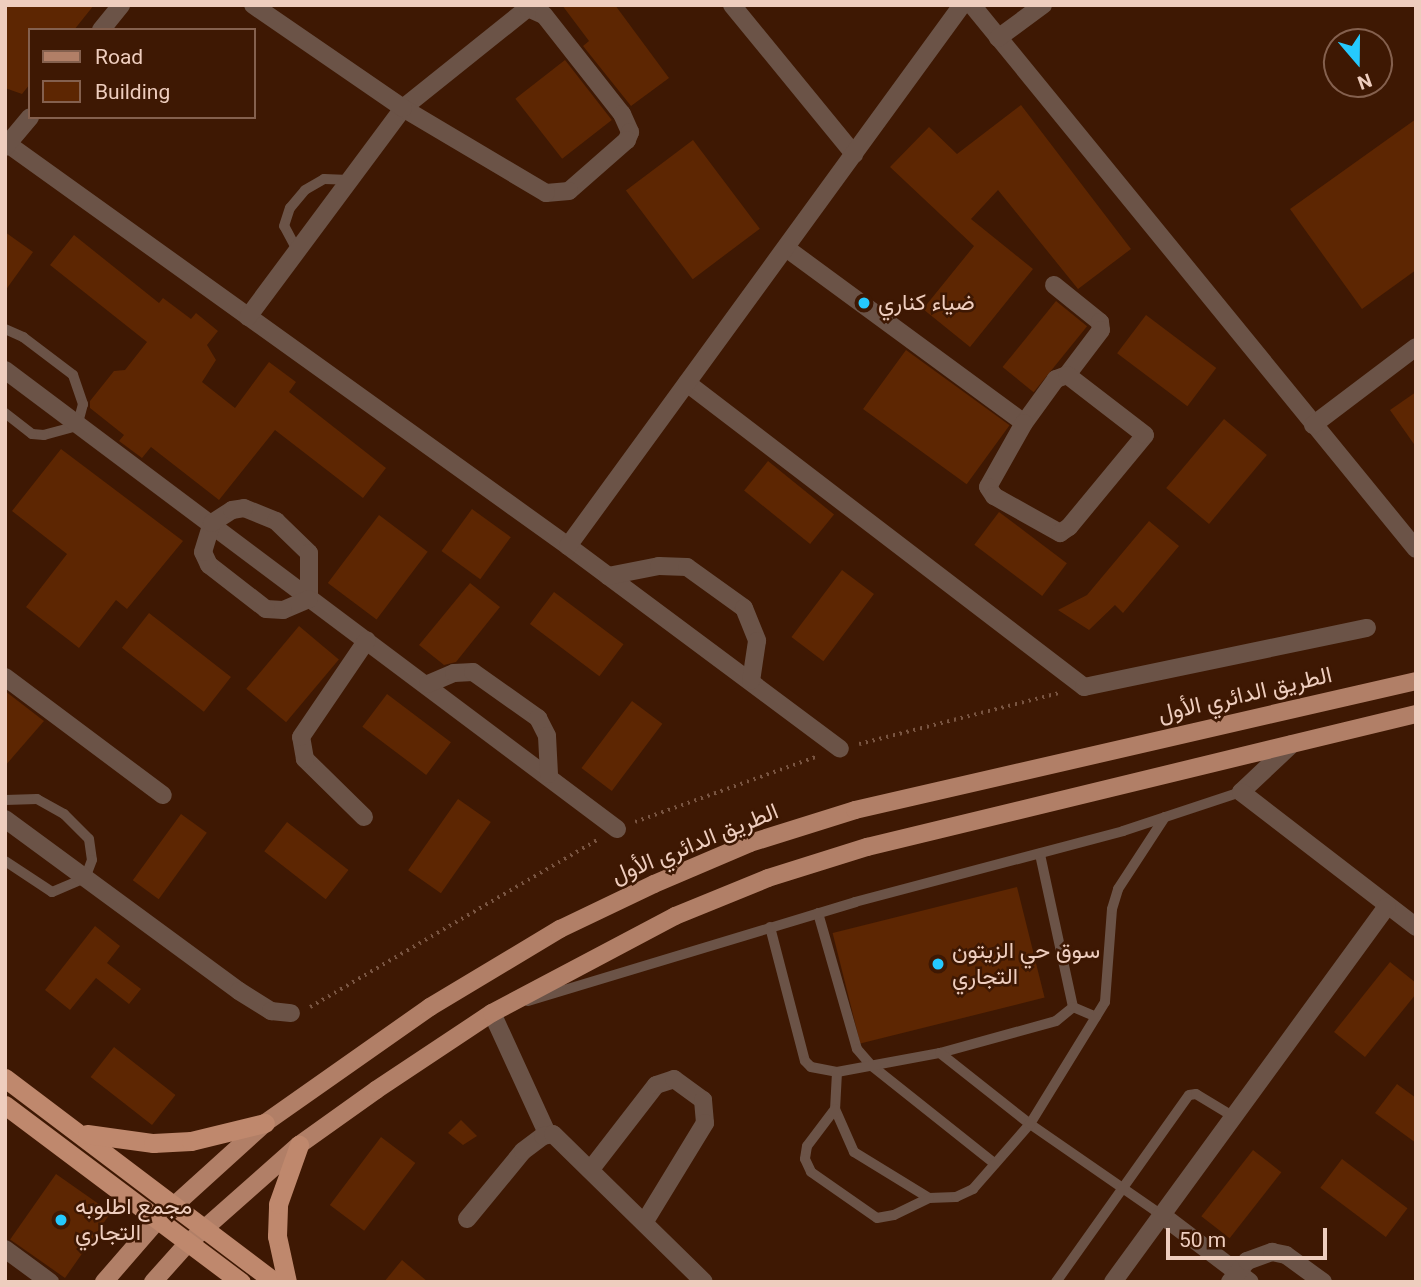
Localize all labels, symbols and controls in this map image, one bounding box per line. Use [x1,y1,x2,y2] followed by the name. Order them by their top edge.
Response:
[28,28,256,119] legend
[1323,28,1393,98] north arrow
[95,45,143,69] text: Road
[1354,68,1375,94] text: N
[95,80,170,104] text: Building
[878,289,975,317] place label: ضياء كناري
[856,295,872,311] marker: ضياء كناري
[1155,662,1335,728] street label: الطريق الدائري الأول
[607,798,783,890] street label: الطريق الدائري الأول
[952,937,1100,991] place label: سوق حي الزيتون التجاري
[930,956,946,972] marker: سوق حي الزيتون التجاري
[75,1193,192,1247] place label: مجمع اطلوبه التجاري
[53,1212,69,1228] marker: مجمع اطلوبه التجاري
[1169,1214,1330,1258] scale bar
[1179,1228,1226,1252] text: 50 m

